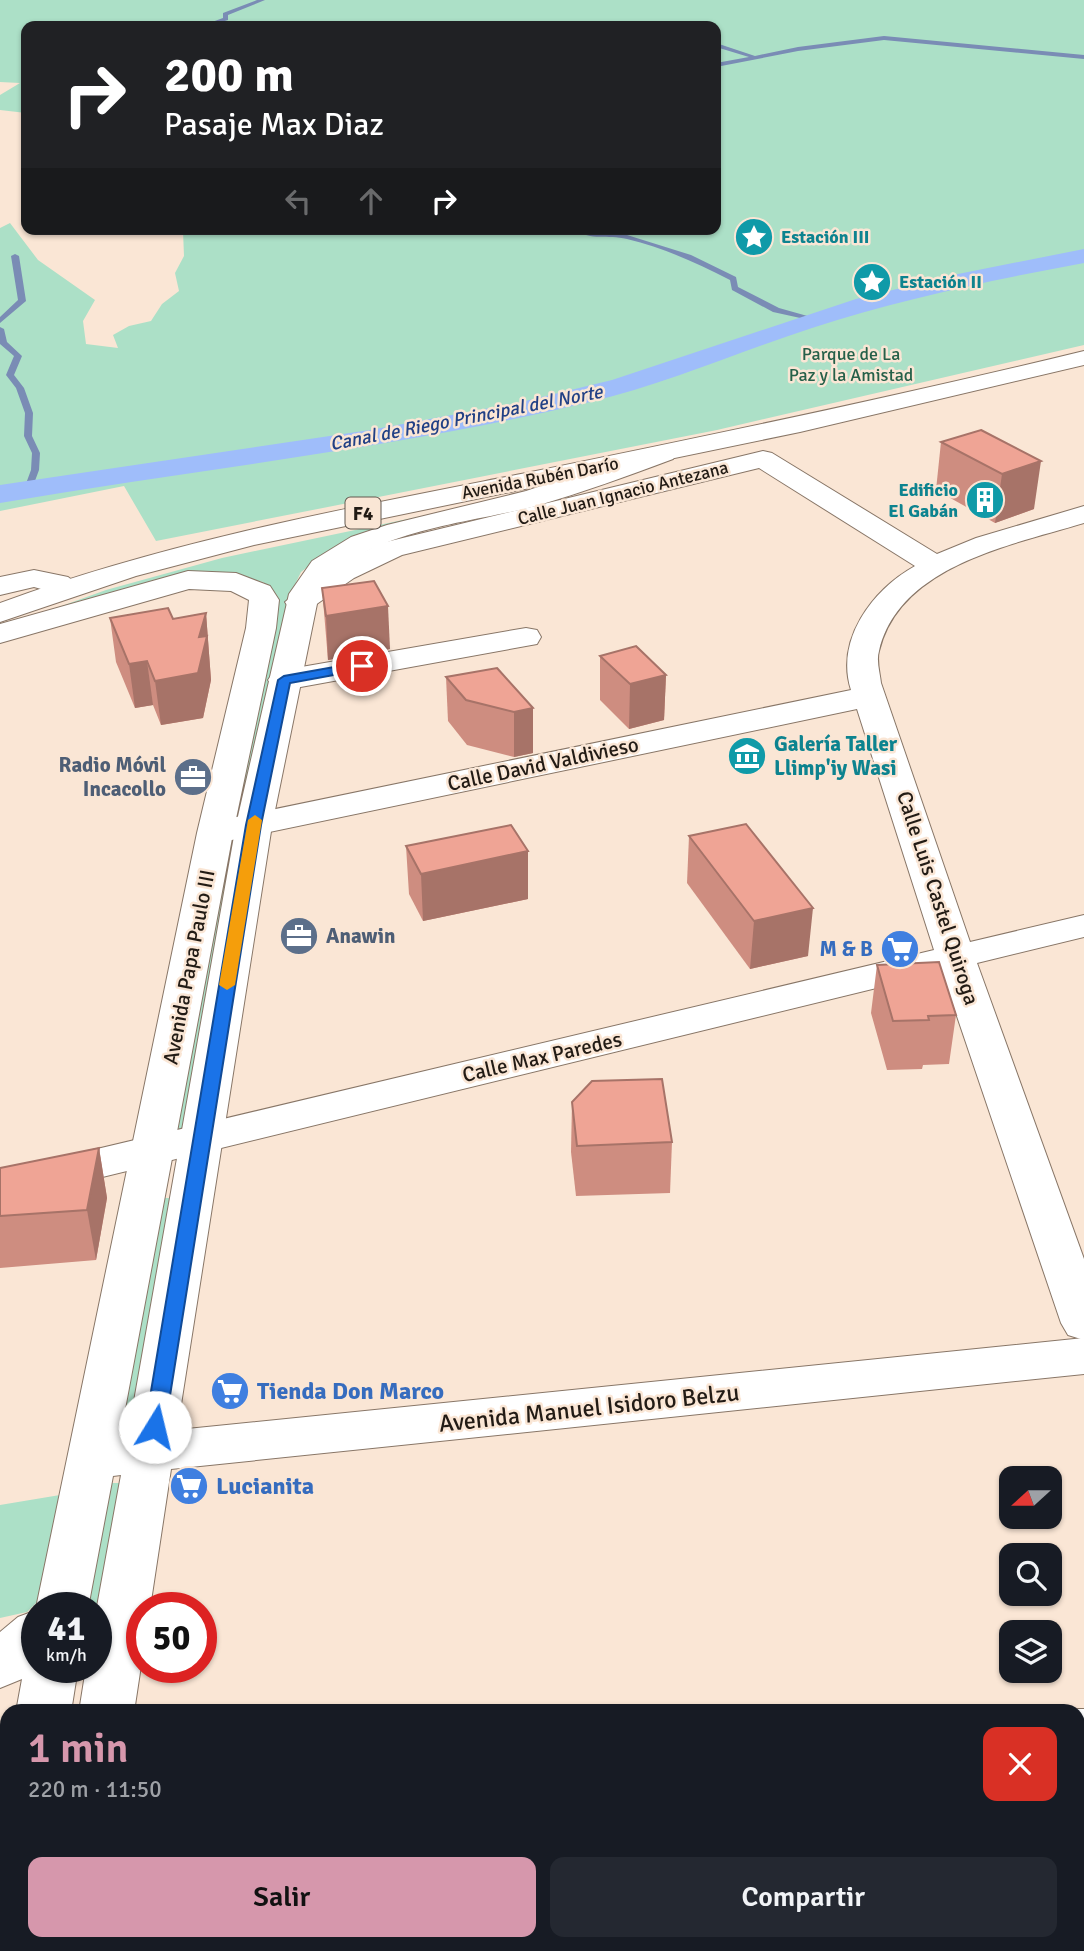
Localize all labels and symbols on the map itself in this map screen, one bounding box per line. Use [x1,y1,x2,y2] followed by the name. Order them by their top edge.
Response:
[733,216,775,258] place icon: Estación III
[781,226,869,248] place label: Estación III
[851,261,893,303] place icon: Estación II
[899,271,982,293] place label: Estación II
[789,343,913,386] park label: Parque de La Paz y la Amistad
[328,379,606,456] water label: Canal de Riego Principal del Norte
[460,452,620,504] street label: Avenida Rubén Darío
[515,456,731,530] street label: Calle Juan Ignacio Antezana
[888,479,958,522] place label: Edificio El Gabán
[964,479,1006,521] building icon: Edificio El Gabán
[346,498,380,528] road number: F4
[332,636,392,696] pin
[445,731,641,797] street label: Calle David Valdivieso
[774,731,898,781] place label: Galería Taller Llimp'iy Wasi
[726,735,768,777] museum icon: Galería Taller Llimp'iy Wasi
[59,752,166,802] place label: Radio Móvil Incacollo
[172,756,214,798] office icon: Radio Móvil Incacollo
[891,788,985,1008] street label: Calle Luis Castel Quiroga
[157,867,221,1067] street label: Avenida Papa Paulo III
[278,915,320,957] office icon: Anawin
[326,923,396,949] place label: Anawin
[879,928,921,970] supermarket icon: M & B
[820,936,873,962] place label: M & B
[460,1026,624,1088] street label: Calle Max Paredes
[209,1370,251,1412] supermarket icon: Tienda Don Marco
[257,1376,444,1406] place label: Tienda Don Marco
[437,1377,741,1439] street label: Avenida Manuel Isidoro Belzu
[118,1390,192,1464] position arrow
[168,1465,210,1507] supermarket icon: Lucianita
[999,1466,1062,1530] north arrow
[216,1471,314,1501] place label: Lucianita
[126,1592,217,1683] speed limit sign: 50

